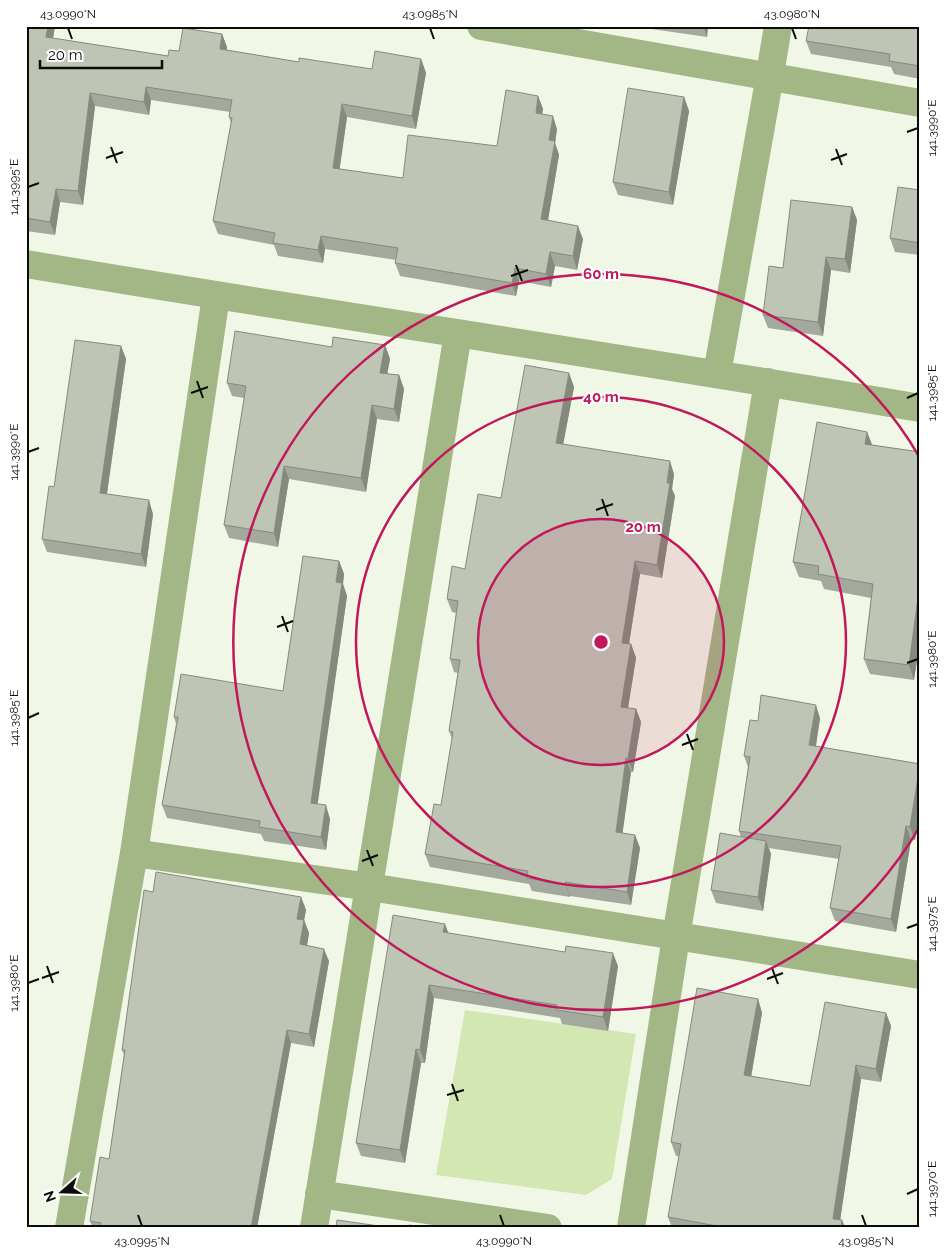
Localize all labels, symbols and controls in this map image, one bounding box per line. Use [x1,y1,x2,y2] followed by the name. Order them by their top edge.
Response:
[40,7,96,21] text: 43.0990°N
[402,7,458,21] text: 43.0985°N
[764,7,820,21] text: 43.0980°N
[40,38,162,70] scale bar
[48,46,83,64] text: 20 m
[925,99,939,157] text: 141.3990°E
[7,159,21,215] text: 141.3995°E
[583,265,619,283] text: 60 m
[925,365,939,421] text: 141.3985°E
[583,388,619,406] text: 40 m
[7,423,21,481] text: 141.3990°E
[625,518,661,536] text: 20 m
[925,630,939,688] text: 141.3980°E
[592,633,610,651] centre of rings
[7,690,21,746] text: 141.3985°E
[925,896,939,952] text: 141.3975°E
[7,954,21,1012] text: 141.3980°E
[925,1161,939,1217] text: 141.3970°E
[38,1166,88,1216] north arrow
[40,1189,59,1204] text: N
[114,1234,170,1248] text: 43.0995°N
[476,1234,532,1248] text: 43.0990°N
[838,1234,894,1248] text: 43.0985°N

